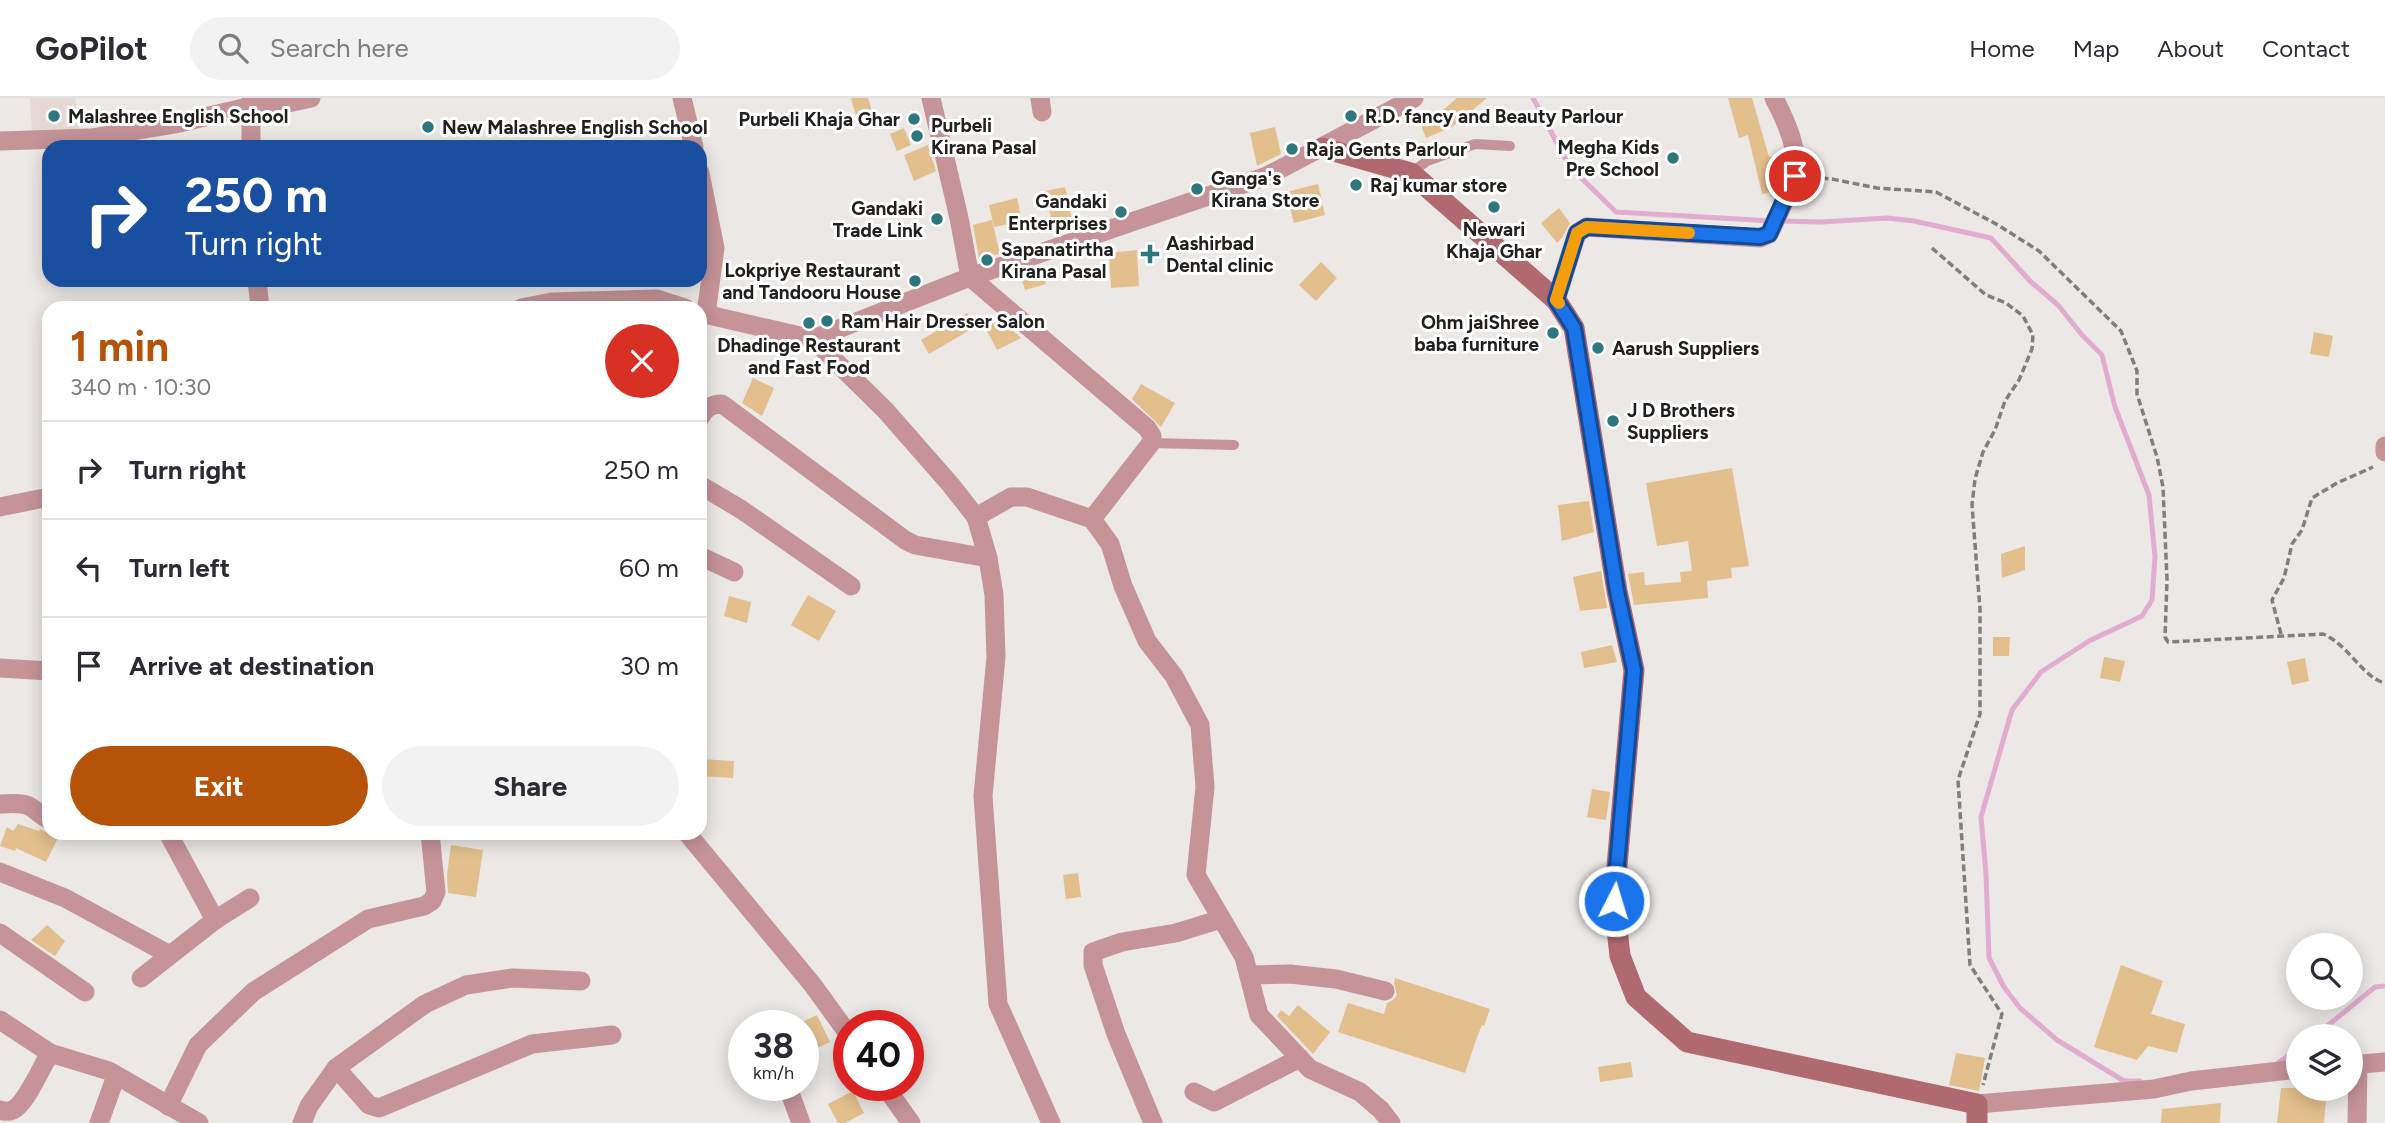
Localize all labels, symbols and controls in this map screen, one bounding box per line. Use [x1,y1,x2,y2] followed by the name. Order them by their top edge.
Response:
[190,17,680,80] search box
[35,29,148,68] text: GoPilot
[214,29,252,67] icon: search
[270,32,409,64] text: Search here
[1969,34,2035,63] text: Home
[2073,34,2119,63] text: Map
[2157,34,2224,63] text: About
[2262,34,2350,63] text: Contact
[68,105,288,128] place label: Malashree English School
[1365,105,1623,128] place label: R.D. fancy and Beauty Parlour
[46,108,62,124] marker: Malashree English School
[738,108,900,131] place label: Purbeli Khaja Ghar
[1343,108,1359,124] marker: R.D. fancy and Beauty Parlour
[906,111,922,127] marker: Purbeli Khaja Ghar
[931,114,1036,159] place label: Purbeli Kirana Pasal
[442,116,708,139] place label: New Malashree English School
[420,119,436,135] marker: New Malashree English School
[909,128,925,144] marker: Purbeli Kirana Pasal
[1558,136,1659,181] place label: Megha Kids Pre School
[1306,138,1467,161] place label: Raja Gents Parlour
[1284,141,1300,157] marker: Raja Gents Parlour
[1765,146,1825,206] pin
[1665,150,1681,166] marker: Megha Kids Pre School
[1776,157,1814,195] icon: arrive
[185,165,328,224] text: 250 m
[1211,167,1320,212] place label: Ganga's Kirana Store
[70,168,161,259] icon: right
[1370,174,1507,197] place label: Raj kumar store
[1348,177,1364,193] marker: Raj kumar store
[1189,181,1205,197] marker: Ganga's Kirana Store
[1008,190,1107,235] place label: Gandaki Enterprises
[833,197,924,242] place label: Gandaki Trade Link
[1486,199,1502,215] marker: Newari Khaja Ghar
[1113,204,1129,220] marker: Gandaki Enterprises
[929,211,945,227] marker: Gandaki Trade Link
[1446,218,1542,263] place label: Newari Khaja Ghar
[185,225,323,263] text: Turn right
[1166,232,1274,277] place label: Aashirbad Dental clinic
[1001,238,1114,283] place label: Sapanatirtha Kirana Pasal
[1140,244,1160,264] marker: Aashirbad Dental clinic
[979,252,995,268] marker: Sapanatirtha Kirana Pasal
[722,259,901,304] place label: Lokpriye Restaurant and Tandooru House
[907,273,923,289] marker: Lokpriye Restaurant and Tandooru House
[841,310,1045,333] place label: Ram Hair Dresser Salon
[1414,311,1539,356] place label: Ohm jaiShree baba furniture
[819,313,835,329] marker: Ram Hair Dresser Salon
[801,315,817,331] marker: Dhadinge Restaurant and Fast Food
[70,321,169,372] text: 1 min
[605,324,679,398] button: close
[1545,325,1561,341] marker: Ohm jaiShree baba furniture
[717,334,901,379] place label: Dhadinge Restaurant and Fast Food
[1612,337,1759,360] place label: Aarush Suppliers
[1590,340,1606,356] marker: Aarush Suppliers
[70,373,211,401] text: 340 m · 10:30
[1627,399,1735,444] place label: J D Brothers Suppliers
[1605,413,1621,429] marker: J D Brothers Suppliers
[70,451,108,489] icon: right
[129,454,246,486] text: Turn right
[604,454,679,486] text: 250 m
[70,549,108,587] icon: left
[129,552,230,584] text: Turn left
[619,552,679,584] text: 60 m
[70,647,108,685] icon: arrive
[129,650,374,682] text: Arrive at destination
[620,650,679,682] text: 30 m
[70,746,368,826] button: Exit
[382,746,679,826] button: Share
[1577,864,1651,938] position arrow
[2286,933,2363,1101] map controls
[2286,933,2363,1010] button: search
[833,1010,924,1101] speed limit sign: 40
[2286,1024,2363,1101] button: layers
[753,1025,794,1067] text: 38
[753,1062,794,1084] text: km/h

